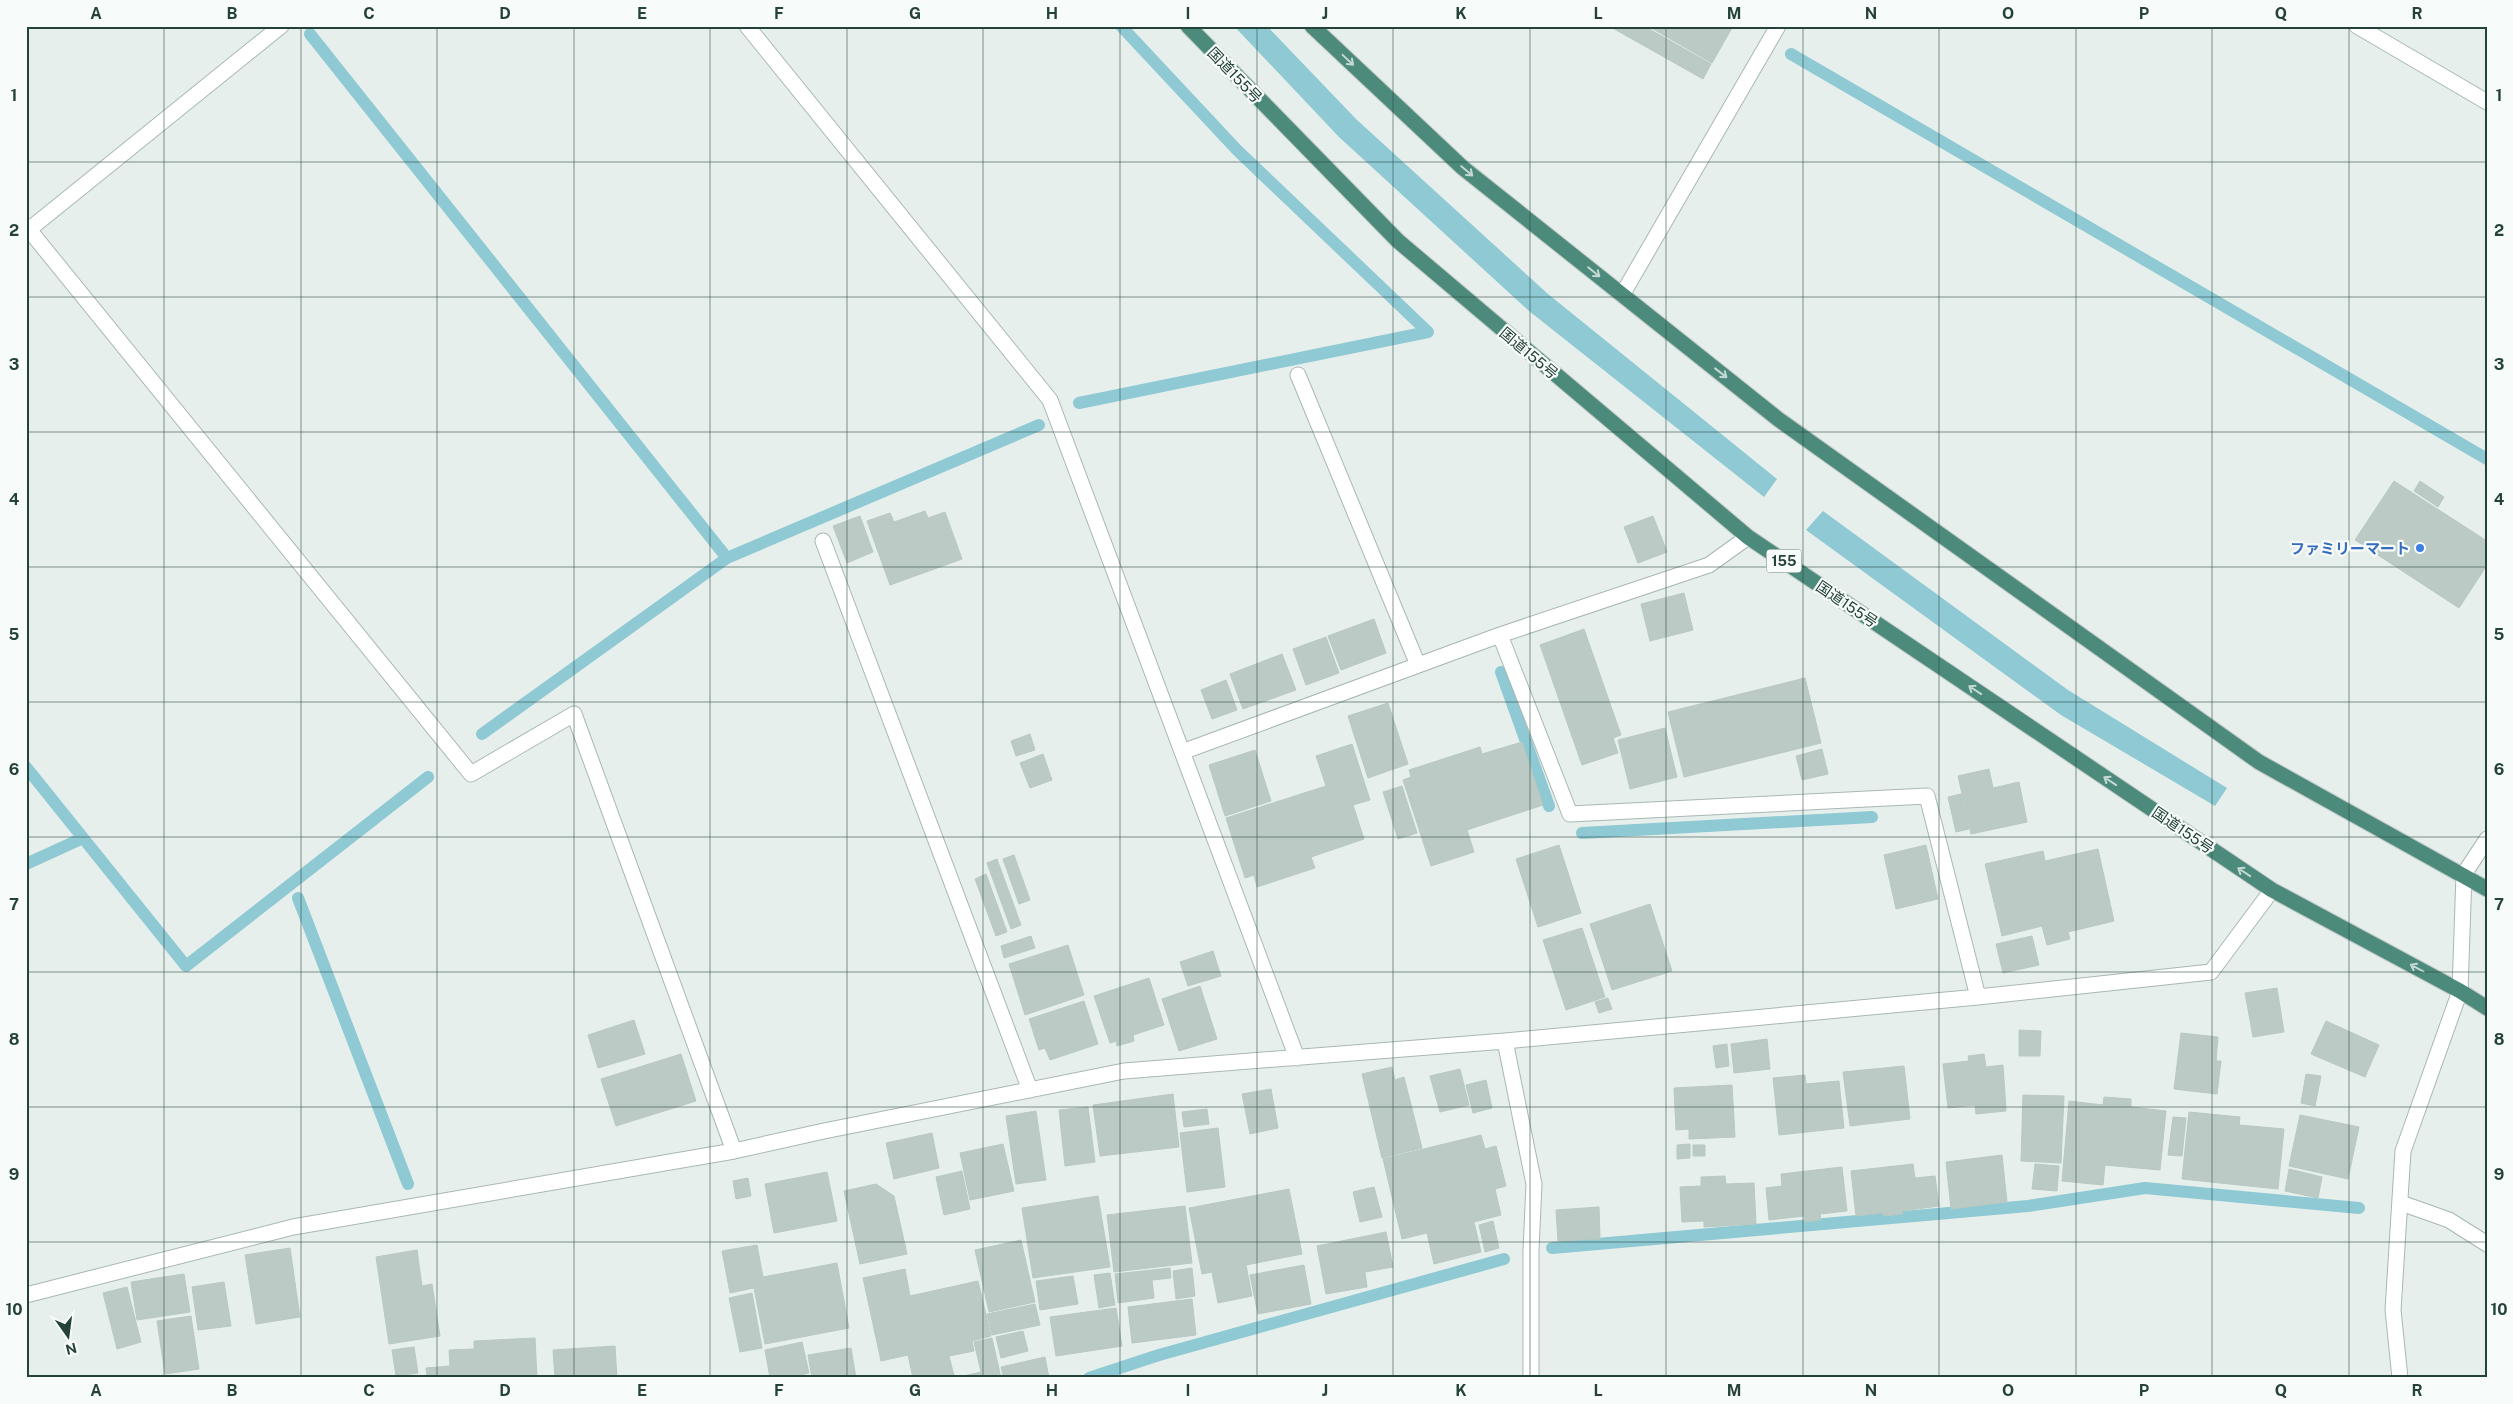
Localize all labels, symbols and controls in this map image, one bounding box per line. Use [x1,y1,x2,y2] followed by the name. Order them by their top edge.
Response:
[90,4,102,23] text: A
[227,4,238,23] text: B
[363,4,375,23] text: C
[499,4,511,23] text: D
[637,4,647,23] text: E
[774,4,784,23] text: F
[909,4,921,23] text: G
[1046,4,1058,23] text: H
[1186,4,1190,23] text: I
[1322,4,1328,23] text: J
[1455,4,1467,23] text: K
[1593,4,1603,23] text: L
[1727,4,1741,23] text: M
[1865,4,1877,23] text: N
[2002,4,2014,23] text: O
[2139,4,2149,23] text: P
[2275,4,2287,23] text: Q
[2411,4,2423,23] text: R
[1204,44,1266,106] street label: 国道155号
[1342,54,1354,66] one-way arrow
[11,86,17,105] text: 1
[2496,86,2502,105] text: 1
[1460,165,1473,176] one-way arrow
[9,221,19,240] text: 2
[2494,221,2504,240] text: 2
[1587,266,1600,277] one-way arrow
[1497,324,1561,382] street label: 国道155号
[9,355,19,374] text: 3
[2494,355,2504,374] text: 3
[1714,368,1727,379] one-way arrow
[9,490,20,509] text: 4
[2494,490,2505,509] text: 4
[2290,540,2410,557] place label: ファミリーマート
[2414,542,2426,554] marker: ファミリーマート
[1766,550,1802,572] road number: 155
[1813,577,1881,631] street label: 国道155号
[9,625,20,644] text: 5
[2494,625,2505,644] text: 5
[1968,685,1982,695] one-way arrow
[9,760,19,779] text: 6
[2494,760,2504,779] text: 6
[2103,776,2117,786] one-way arrow
[2149,803,2217,857] street label: 国道155号
[2238,866,2252,876] one-way arrow
[9,895,19,914] text: 7
[2494,895,2504,914] text: 7
[2409,963,2424,973] one-way arrow
[9,1030,20,1049] text: 8
[2494,1030,2505,1049] text: 8
[9,1165,19,1184] text: 9
[2494,1165,2504,1184] text: 9
[5,1300,23,1319] text: 10
[2490,1300,2508,1319] text: 10
[42,1312,92,1362] north arrow
[64,1340,78,1358] text: N
[90,1381,102,1400] text: A
[227,1381,238,1400] text: B
[363,1381,375,1400] text: C
[499,1381,511,1400] text: D
[637,1381,647,1400] text: E
[774,1381,784,1400] text: F
[909,1381,921,1400] text: G
[1046,1381,1058,1400] text: H
[1186,1381,1190,1400] text: I
[1322,1381,1328,1400] text: J
[1455,1381,1467,1400] text: K
[1593,1381,1603,1400] text: L
[1727,1381,1741,1400] text: M
[1865,1381,1877,1400] text: N
[2002,1381,2014,1400] text: O
[2139,1381,2149,1400] text: P
[2275,1381,2287,1400] text: Q
[2411,1381,2423,1400] text: R

